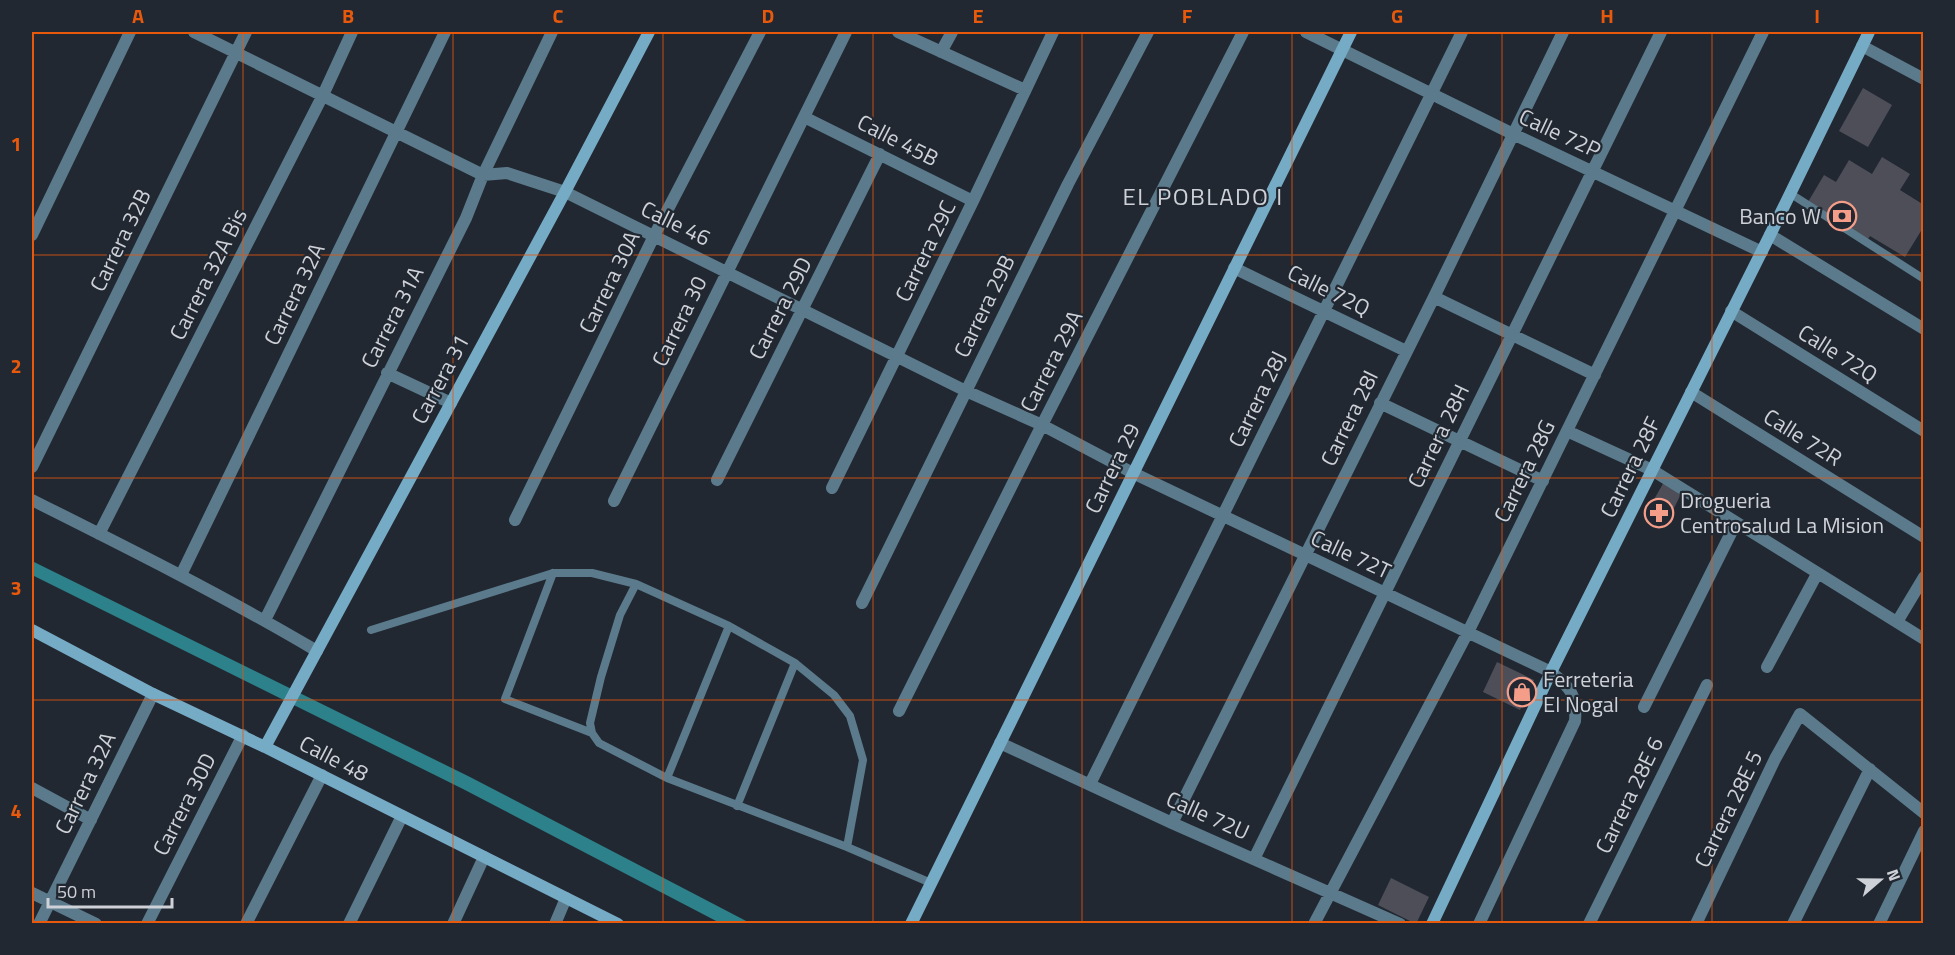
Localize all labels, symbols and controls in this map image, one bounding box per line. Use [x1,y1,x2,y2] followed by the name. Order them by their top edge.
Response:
[132,0,144,31] text: A
[342,0,354,31] text: B
[553,0,564,31] text: C
[762,0,774,31] text: D
[972,0,984,31] text: E
[1182,0,1193,31] text: F
[1391,0,1403,31] text: G
[1600,0,1614,31] text: H
[1814,0,1820,31] text: I
[1513,99,1607,167] street label: Calle 72P
[851,105,945,175] street label: Calle 45B
[10,128,22,159] text: 1
[1122,178,1284,214] district label: EL POBLADO I
[80,183,160,297] street label: Carrera 32B
[635,192,717,254] street label: Calle 46
[886,194,964,308] street label: Carrera 29C
[1739,199,1821,233] place label: Banco W
[1826,200,1858,232] bank icon: Banco W
[160,202,256,346] street label: Carrera 32A Bis
[570,225,648,339] street label: Carrera 30A
[255,237,333,351] street label: Carrera 32A
[944,249,1024,363] street label: Carrera 29B
[740,251,820,365] street label: Carrera 29D
[1282,255,1376,325] street label: Calle 72Q
[352,260,432,374] street label: Carrera 31A
[642,270,716,372] street label: Carrera 30
[1011,304,1091,418] street label: Carrera 29A
[1792,315,1884,391] street label: Calle 72Q
[402,328,478,430] street label: Carrera 31
[1219,345,1295,453] street label: Carrera 28J
[10,350,22,381] text: 2
[1311,364,1387,472] street label: Carrera 28I
[1398,378,1478,494] street label: Carrera 28H
[1757,399,1849,475] street label: Calle 72R
[1591,411,1669,523] street label: Carrera 28F
[1484,414,1564,528] street label: Carrera 28G
[1075,417,1149,519] street label: Carrera 29
[1680,483,1884,542] place label: Drogueria Centrosalud La Mision
[1643,497,1675,529] pharmacy icon: Drogueria Centrosalud La Mision
[1305,521,1397,588] street label: Calle 72T
[10,572,22,603] text: 3
[1543,662,1634,721] place label: Ferreteria El Nogal
[1506,676,1538,708] shop icon: Ferreteria El Nogal
[46,726,124,840] street label: Carrera 32A
[293,726,375,790] street label: Calle 48
[1586,731,1672,859] street label: Carrera 28E 6
[1685,745,1771,873] street label: Carrera 28E 5
[144,747,224,861] street label: Carrera 30D
[1161,782,1255,848] street label: Calle 72U
[10,795,22,826] text: 4
[1850,850,1910,910] north arrow
[1881,866,1907,884] text: N
[48,871,172,909] scale bar
[57,878,96,905] text: 50 m

